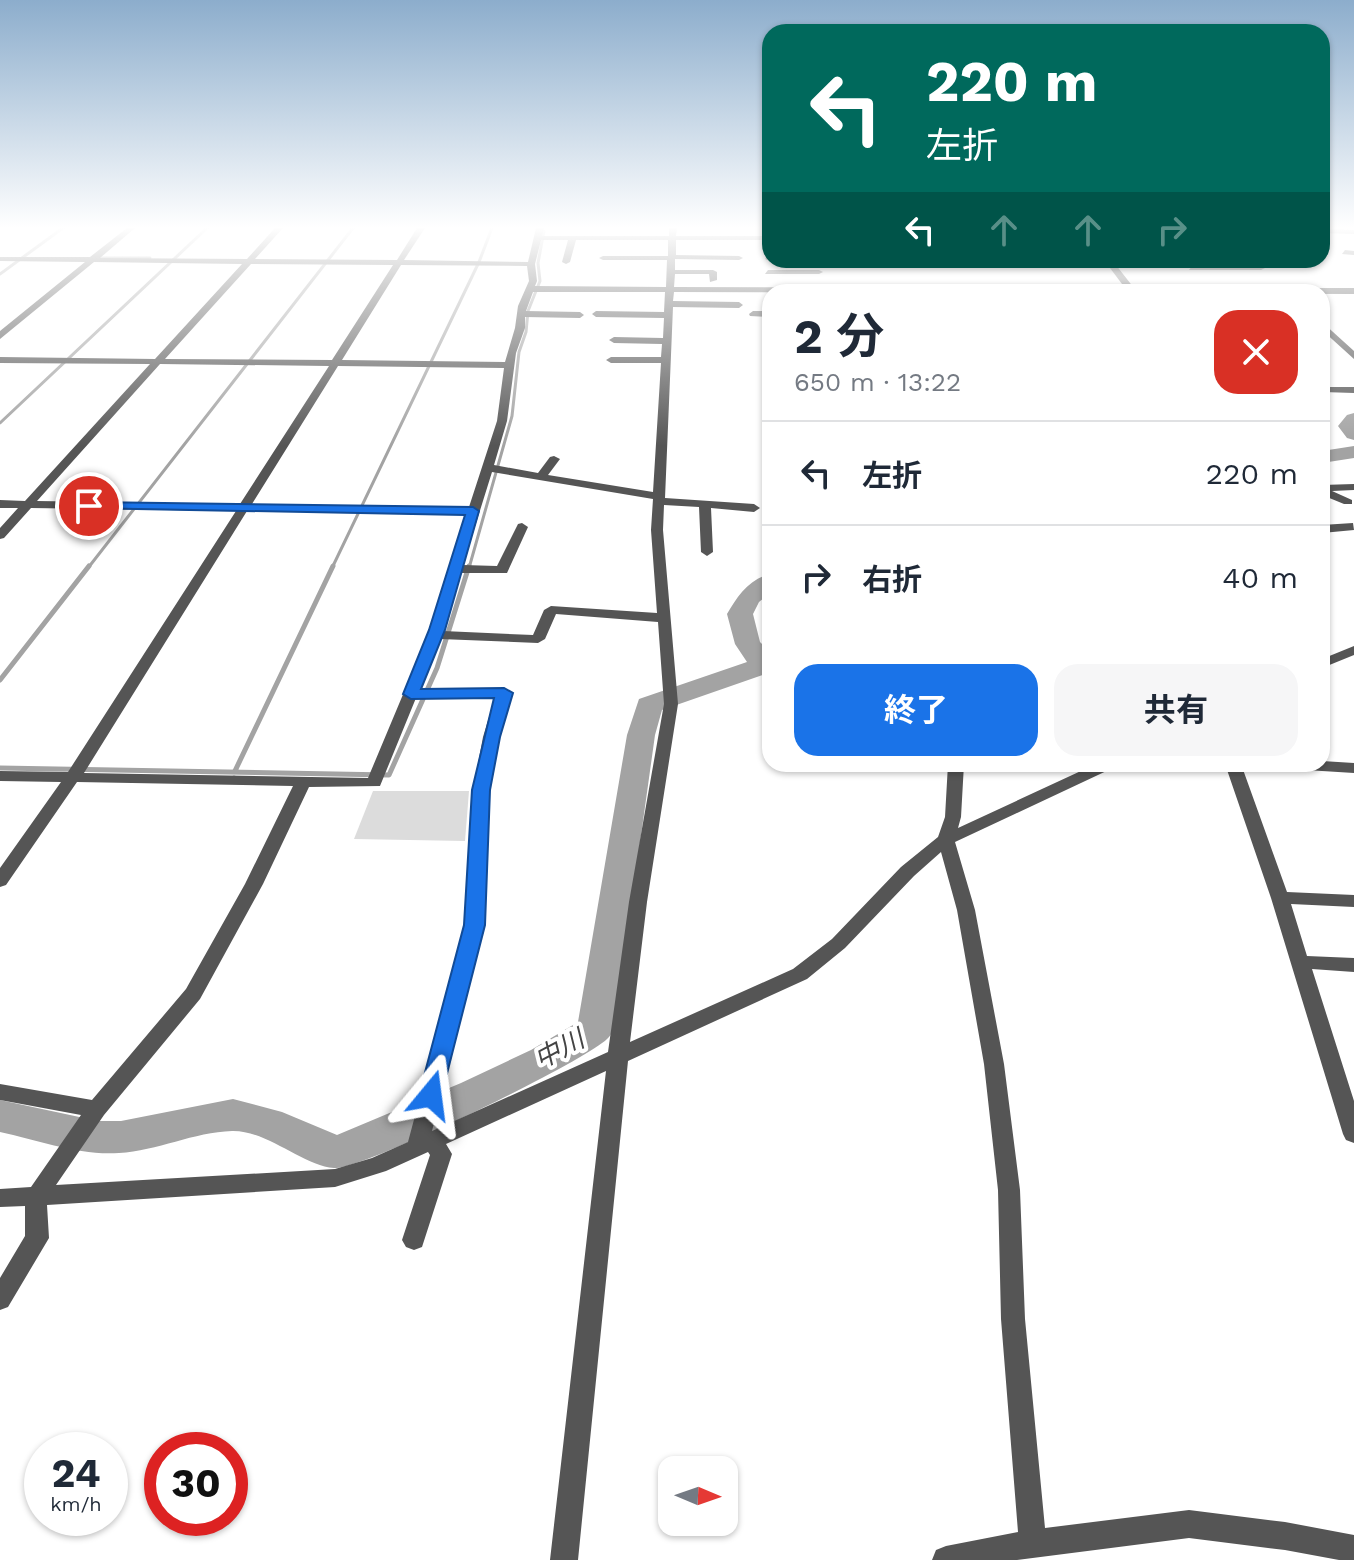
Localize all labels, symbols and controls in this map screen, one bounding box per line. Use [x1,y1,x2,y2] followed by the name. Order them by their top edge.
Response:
[926,49,1098,115] text: 220 m
[794,56,898,160] icon: left
[926,125,998,167] text: 左折
[898,208,942,252] icon: left
[982,208,1026,252] icon: ahead
[1066,208,1110,252] icon: ahead
[1150,208,1194,252] icon: right
[794,308,884,365] text: 2 分
[1214,310,1298,394] button: close
[794,367,961,397] text: 650 m · 13:22
[794,451,838,495] icon: left
[1206,456,1298,491] text: 220 m
[862,458,922,493] text: 左折
[55,472,123,540] pin
[67,484,111,528] icon: arrive
[794,555,838,599] icon: right
[1222,560,1298,595] text: 40 m
[862,562,922,597] text: 右折
[794,664,1038,756] button: 終了
[1054,664,1298,756] button: 共有
[529,1022,592,1074] water label: 中川
[389,1053,473,1137] position arrow
[144,1432,248,1536] speed limit sign: 30
[51,1450,101,1497] text: 24
[658,1456,738,1536] north arrow
[658,1456,738,1536] map controls
[50,1492,102,1516] text: km/h

